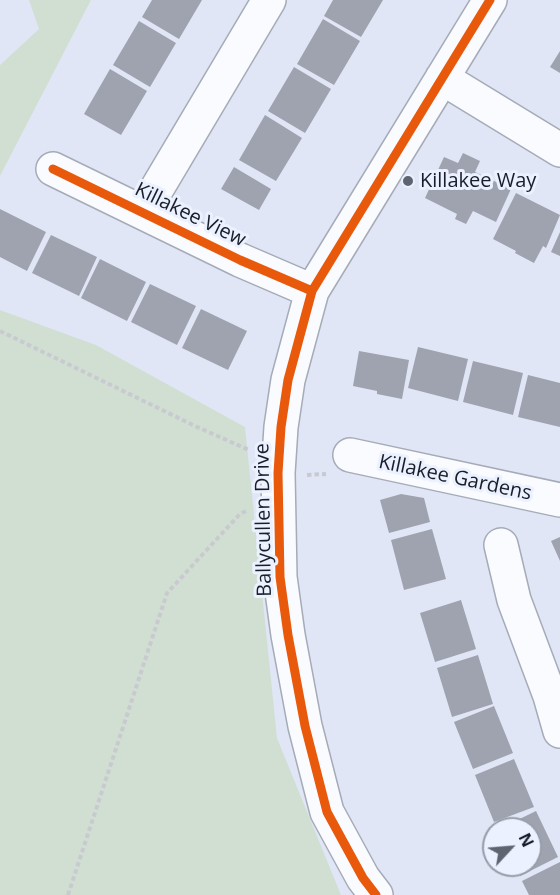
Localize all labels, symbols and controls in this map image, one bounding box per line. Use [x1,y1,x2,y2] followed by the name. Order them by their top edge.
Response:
[420,169,536,193] place label: Killakee Way
[401,174,415,188] marker: Killakee Way
[131,178,249,252] street label: Killakee View
[251,443,277,597] street label: Ballycullen Drive
[376,450,534,506] street label: Killakee Gardens
[482,817,542,877] north arrow
[514,829,539,851] text: N

